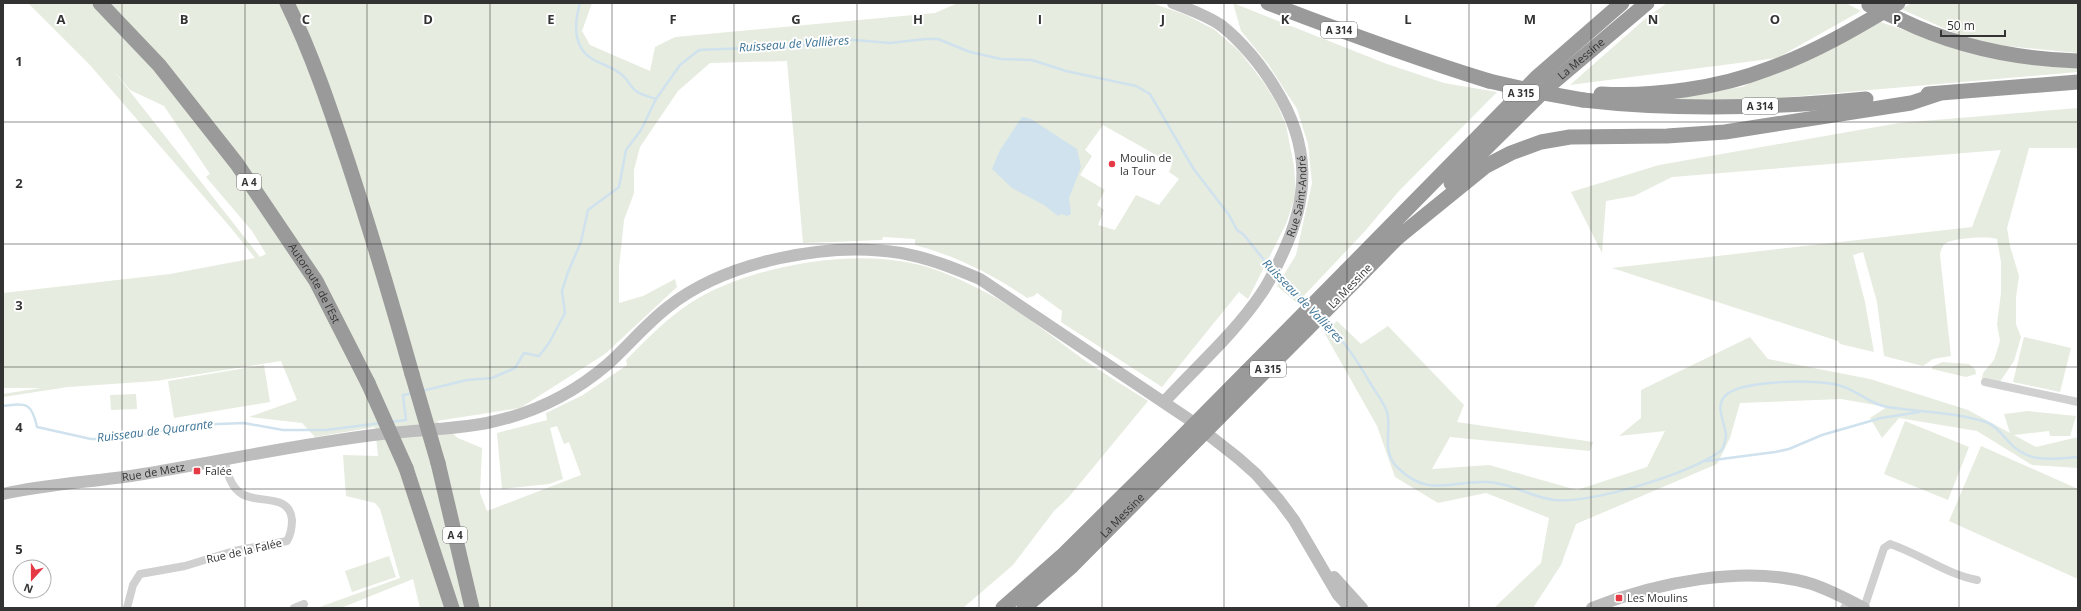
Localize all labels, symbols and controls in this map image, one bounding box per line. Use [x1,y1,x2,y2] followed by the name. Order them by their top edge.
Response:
[57,10,66,28] text: A
[180,10,189,28] text: B
[302,10,310,28] text: C
[423,10,433,28] text: D
[547,10,555,28] text: E
[669,10,677,28] text: F
[791,10,801,28] text: G
[913,10,923,28] text: H
[1038,10,1042,28] text: I
[1160,10,1165,28] text: J
[1281,10,1290,28] text: K
[1404,10,1412,28] text: L
[1524,10,1536,28] text: M
[1648,10,1658,28] text: N
[1770,10,1780,28] text: O
[1893,10,1901,28] text: P
[1941,12,2005,38] scale bar
[1947,17,1975,34] text: 50 m
[1321,22,1357,38] road number: A 314
[738,31,850,56] water label: Ruisseau de Vallières
[1554,34,1607,82] street label: La Messine
[15,52,23,70] text: 1
[1503,85,1539,101] road number: A 315
[1742,98,1778,114] road number: A 314
[1120,150,1171,178] place label: Moulin de la Tour
[1282,155,1309,239] street label: Rue Saint-André
[1107,159,1117,169] marker: Moulin de la Tour
[15,174,23,192] text: 2
[237,174,261,190] road number: A 4
[285,240,344,326] street label: Autoroute de l’Est
[1259,255,1348,346] water label: Ruisseau de Vallières
[1324,260,1375,311] street label: La Messine
[15,296,23,314] text: 3
[1250,361,1286,377] road number: A 315
[96,415,214,446] water label: Ruisseau de Quarante
[15,418,23,436] text: 4
[121,459,186,484] street label: Rue de Metz
[205,463,232,478] place label: Falée
[192,466,202,476] marker: Falée
[1096,490,1147,541] street label: La Messine
[443,527,467,543] road number: A 4
[205,535,283,566] street label: Rue de la Falée
[15,540,23,558] text: 5
[12,559,52,599] north arrow
[21,580,35,597] text: N
[1627,590,1688,605] place label: Les Moulins
[1614,593,1624,603] marker: Les Moulins

